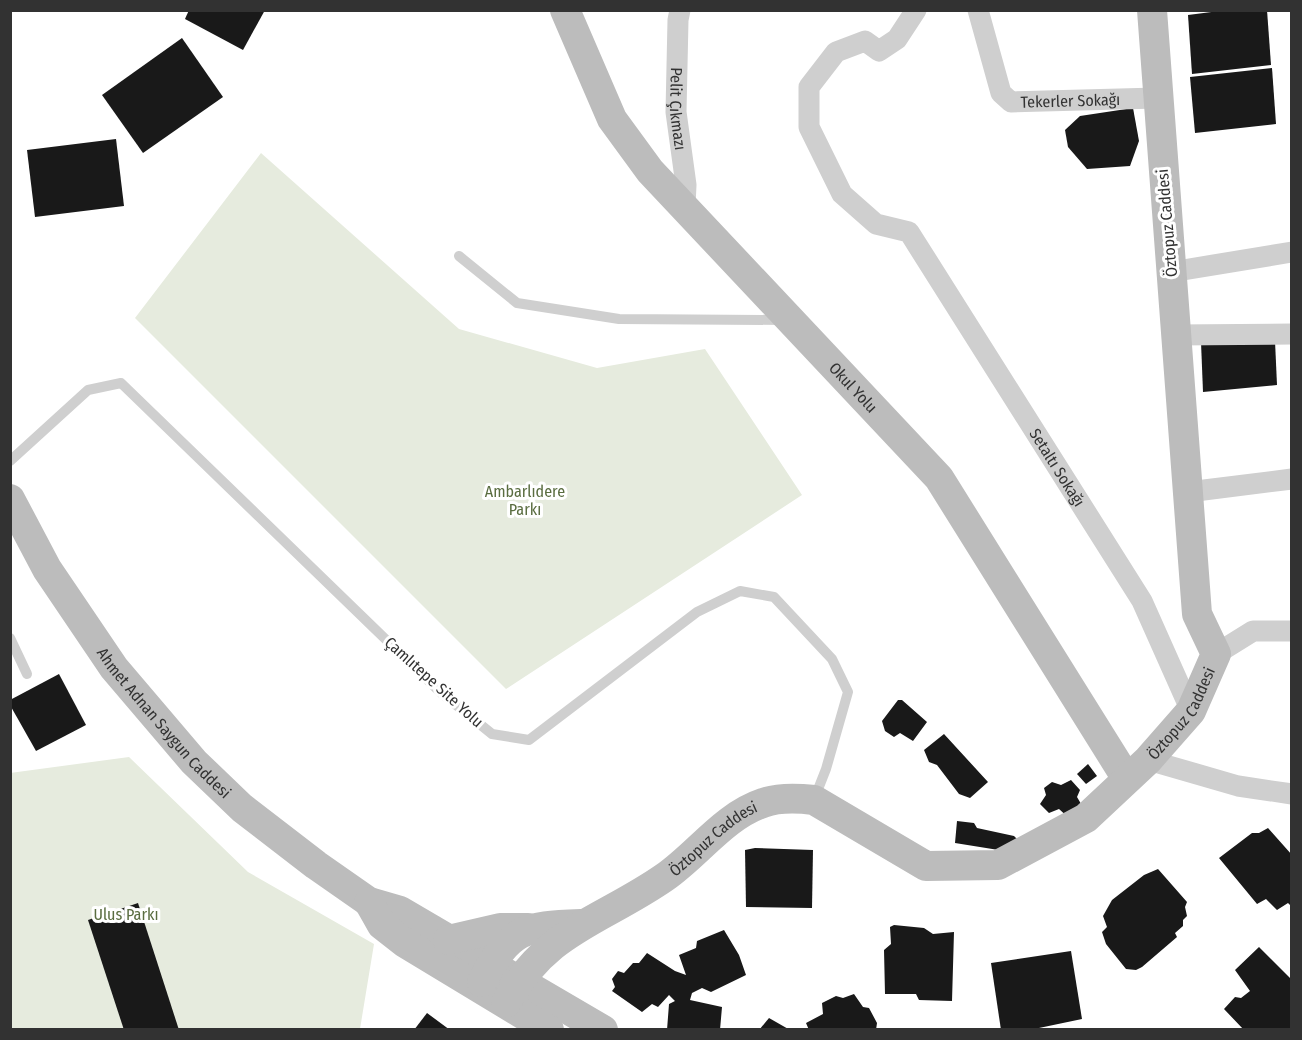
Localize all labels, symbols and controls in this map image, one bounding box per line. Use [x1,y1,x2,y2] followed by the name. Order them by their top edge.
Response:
[666,67,691,151] street label: Pelit Çıkmazı
[1020,90,1120,111] street label: Tekerler Sokağı
[1153,168,1181,278] street label: Öztopuz Caddesi
[825,358,882,416] street label: Okul Yolu
[1026,425,1089,510] street label: Setaltı Sokağı
[485,482,565,519] park label: Ambarlıdere Parkı
[380,633,487,732] street label: Çamlıtepe Site Yolu
[93,644,235,802] street label: Ahmet Adnan Saygun Caddesi
[1143,664,1219,763] street label: Öztopuz Caddesi
[665,797,760,880] street label: Öztopuz Caddesi
[93,905,159,924] park label: Ulus Parkı

